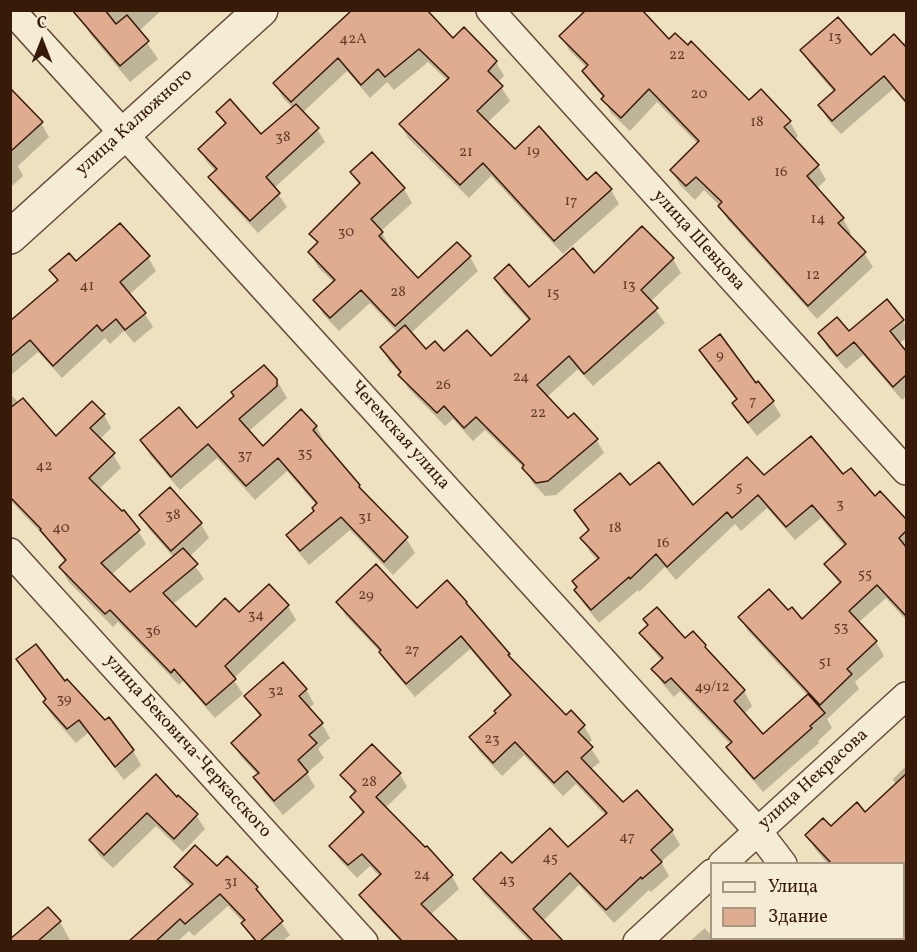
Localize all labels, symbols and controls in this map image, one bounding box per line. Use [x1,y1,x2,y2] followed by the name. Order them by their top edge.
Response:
[12,12,72,72] north arrow
[37,13,47,35] text: С
[828,29,842,47] house number: 13
[339,31,367,49] house number: 42А
[669,47,685,65] house number: 22
[72,65,198,181] street label: улица Калюжного
[691,86,707,104] house number: 20
[750,114,764,132] house number: 18
[275,129,291,147] house number: 38
[526,143,540,161] house number: 19
[459,144,473,162] house number: 21
[774,164,788,182] house number: 16
[647,186,749,296] street label: улица Шевцова
[564,193,578,211] house number: 17
[811,211,825,229] house number: 14
[338,224,354,242] house number: 30
[806,267,820,285] house number: 12
[622,277,636,295] house number: 13
[80,278,94,296] house number: 41
[390,284,406,302] house number: 28
[546,285,560,303] house number: 15
[716,347,724,365] house number: 9
[513,369,529,387] house number: 24
[344,377,454,495] street label: Чегемская улица
[435,377,451,395] house number: 26
[749,393,757,411] house number: 7
[530,405,546,423] house number: 22
[298,445,312,463] house number: 35
[238,447,252,465] house number: 37
[35,458,53,476] house number: 42
[735,479,743,497] house number: 5
[836,496,844,514] house number: 3
[165,507,181,525] house number: 38
[358,509,372,527] house number: 31
[52,520,70,538] house number: 40
[608,520,622,538] house number: 18
[656,535,670,553] house number: 16
[858,566,872,584] house number: 55
[358,587,374,605] house number: 29
[248,607,264,625] house number: 34
[834,619,848,637] house number: 53
[145,623,161,641] house number: 36
[405,642,419,660] house number: 27
[99,651,275,843] street label: улица Бековича-Черкасского
[818,654,832,672] house number: 51
[694,679,730,697] house number: 49/12
[268,683,284,701] house number: 32
[56,691,72,709] house number: 39
[755,725,873,835] street label: улица Некрасова
[484,731,500,749] house number: 23
[361,774,377,792] house number: 28
[619,829,635,847] house number: 47
[542,850,558,868] house number: 45
[710,862,905,940] legend
[414,867,430,885] house number: 24
[499,872,515,890] house number: 43
[224,874,238,892] house number: 31
[768,875,818,900] text: Улица
[768,905,828,930] text: Здание

